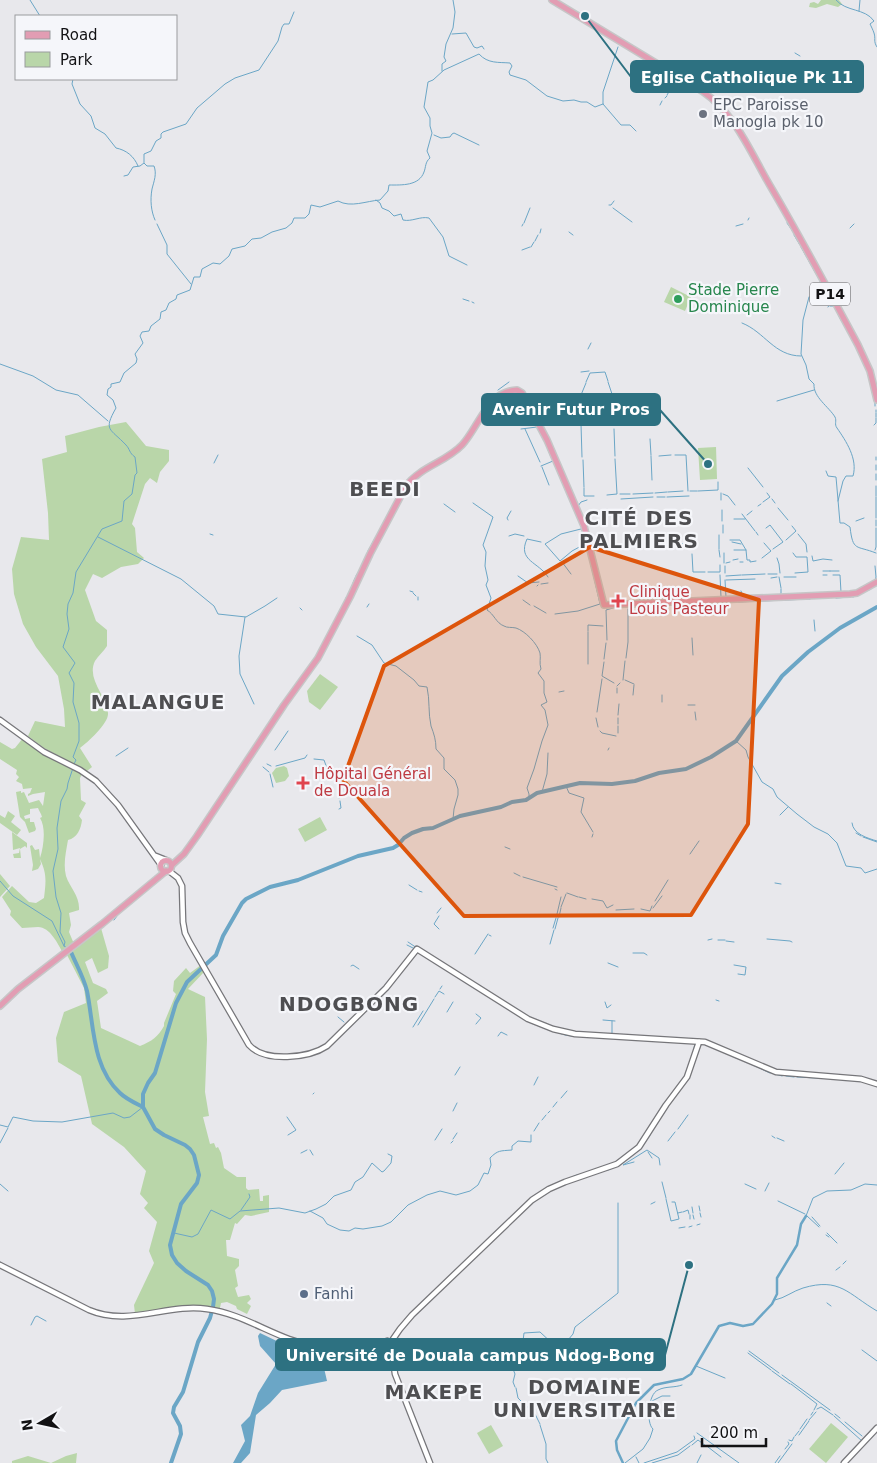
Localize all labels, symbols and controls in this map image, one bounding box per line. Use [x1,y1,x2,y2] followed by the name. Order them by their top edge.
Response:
[15,15,178,80] legend
[60,26,98,44] text: Road
[60,51,93,69] text: Park
[631,61,863,92] callout: Eglise Catholique Pk 11
[641,68,853,87] text: Eglise Catholique Pk 11
[713,96,824,131] place label: EPC Paroisse Manogla pk 10
[697,108,709,120] marker: EPC Paroisse Manogla pk 10
[688,281,779,316] place label: Stade Pierre Dominique
[810,282,850,306] road number: P14
[672,293,684,305] marker: Stade Pierre Dominique
[482,394,660,425] callout: Avenir Futur Pros
[492,400,650,419] text: Avenir Futur Pros
[349,477,421,501] district label: BEEDI
[579,506,699,553] district label: CITÉ DES PALMIERS
[629,583,730,618] place label: Clinique Louis Pasteur
[611,594,625,608] marker: Clinique Louis Pasteur
[91,690,225,714] district label: MALANGUE
[314,765,431,800] place label: Hôpital Général de Douala
[296,776,310,790] marker: Hôpital Général de Douala
[279,992,419,1016] district label: NDOGBONG
[314,1285,354,1303] place label: Fanhi
[298,1288,310,1300] marker: Fanhi
[276,1339,665,1370] callout: Université de Douala campus Ndog-Bong
[285,1346,655,1365] text: Université de Douala campus Ndog-Bong
[493,1375,677,1422] district label: DOMAINE UNIVERSITAIRE
[385,1380,483,1404] district label: MAKEPE
[15,1398,65,1448] north arrow
[702,1416,766,1448] scale bar
[18,1418,36,1432] text: N
[710,1424,758,1442] text: 200 m

